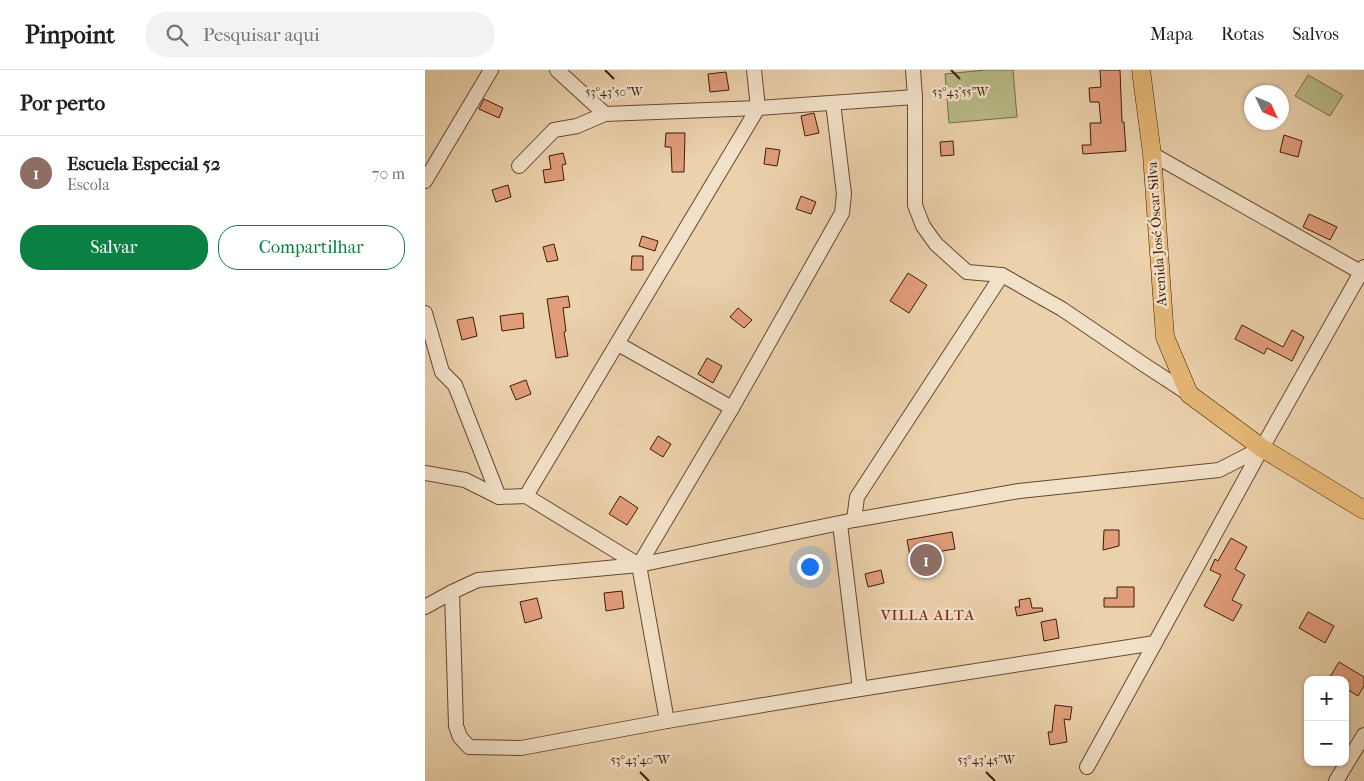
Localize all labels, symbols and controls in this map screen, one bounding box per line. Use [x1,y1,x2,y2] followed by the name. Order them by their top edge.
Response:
[145,12,495,57] search box
[25,21,115,49] text: Pinpoint
[163,21,191,49] icon: search
[203,24,320,46] text: Pesquisar aqui
[1150,24,1193,45] text: Mapa
[1221,24,1264,45] text: Rotas
[1292,24,1339,45] text: Salvos
[585,85,644,99] text: 53°43'50"W
[932,85,989,99] text: 53°43'55"W
[1244,85,1289,130] north arrow
[20,91,105,115] text: Por perto
[67,153,221,175] text: Escuela Especial 52
[1142,161,1171,308] street label: Avenida José Óscar Silva
[33,164,39,183] text: 1
[372,164,405,183] text: 70 m
[67,175,110,194] text: Escola
[20,225,208,270] button: Salvar
[218,225,405,270] button: Compartilhar
[910,541,942,579] pin: 1
[797,554,823,580] your location
[880,606,975,624] district label: VILLA ALTA
[1304,676,1349,766] map controls
[1304,676,1349,721] button: +
[1304,721,1349,766] button: −
[610,753,671,767] text: 53°43'40"W
[957,753,1016,767] text: 53°43'45"W

